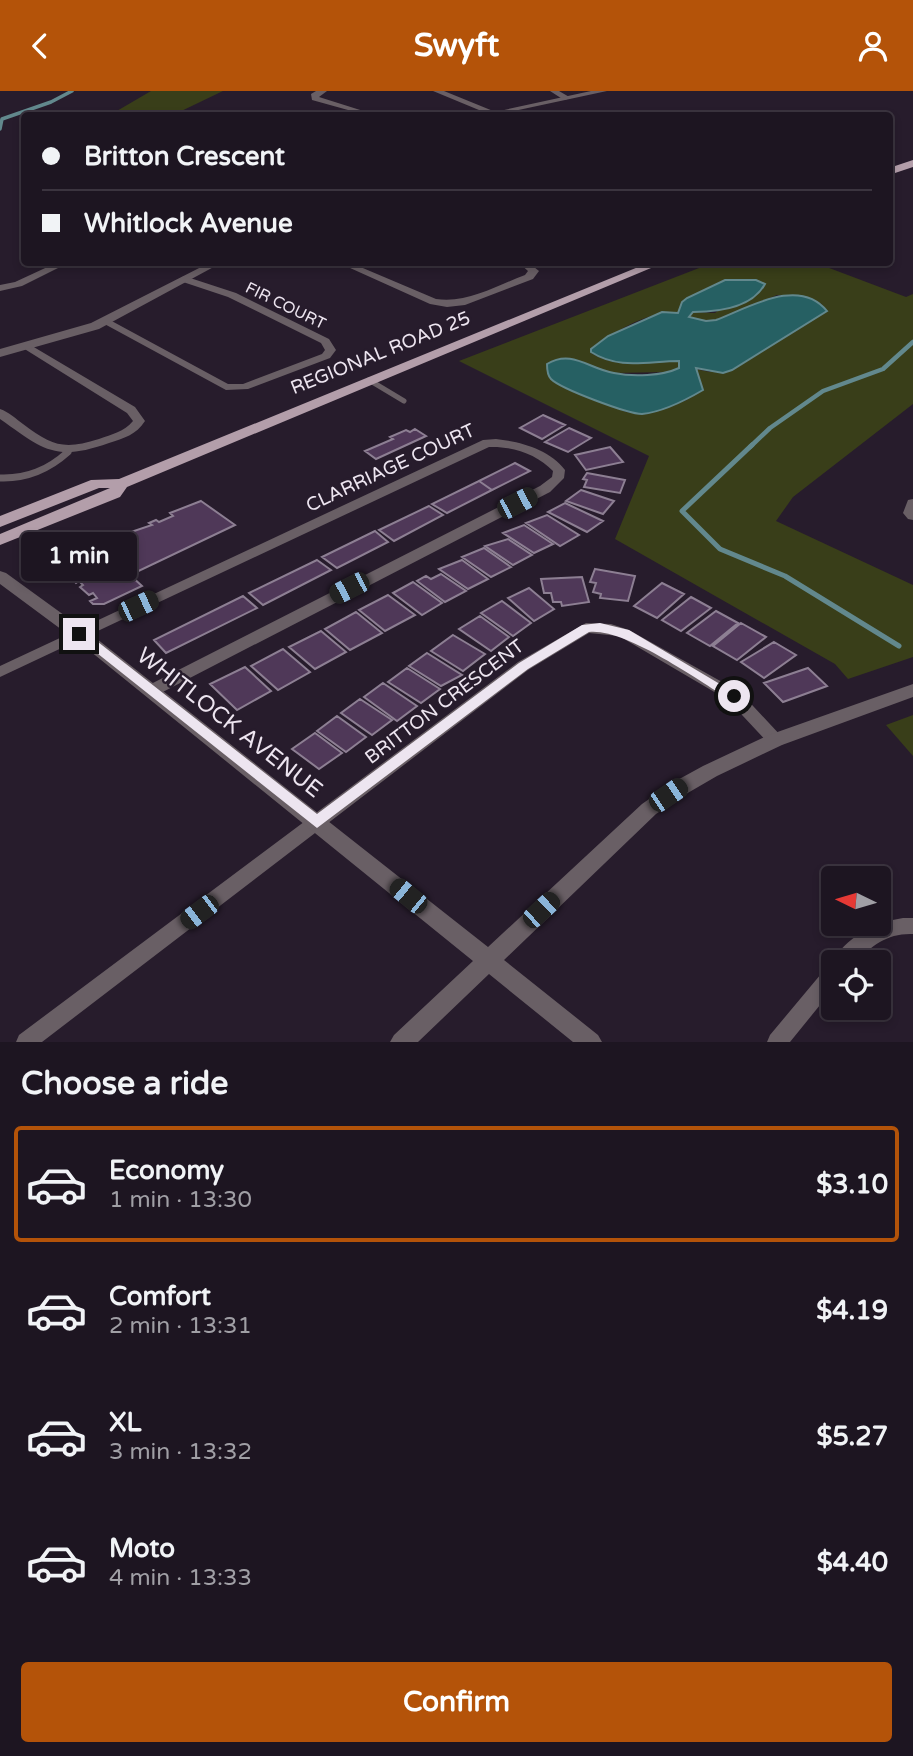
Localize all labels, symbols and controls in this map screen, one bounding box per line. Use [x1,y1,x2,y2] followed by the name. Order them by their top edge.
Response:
[21,27,59,65] icon: back
[414,27,499,65] text: Swyft
[854,27,892,65] icon: person
[84,141,285,172] text: Britton Crescent
[84,208,293,239] text: Whitlock Avenue
[242,278,329,334] street label: FIR COURT
[287,307,473,399] street label: REGIONAL ROAD 25
[303,419,479,517] street label: CLARRIAGE COURT
[494,484,541,522] car
[21,533,137,581] callout: 1 min
[48,542,110,570] text: 1 min
[326,569,373,607] car
[115,588,162,624] car
[63,618,95,650] route end
[361,635,529,769] street label: BRITTON CRESCENT
[131,642,328,804] street label: WHITLOCK AVENUE
[718,680,750,712] route start
[645,775,692,815] car
[821,866,891,936] north arrow
[821,866,891,1020] map controls
[386,875,431,917] car
[519,888,564,932] car
[176,891,223,933] car
[821,950,891,1020] button: locate
[21,1065,228,1103] text: Choose a ride
[25,1153,88,1216] icon: car
[109,1155,224,1186] text: Economy
[816,1169,888,1200] text: $3.10
[109,1186,252,1214] text: 1 min · 13:30
[25,1279,88,1342] icon: car
[109,1281,211,1312] text: Comfort
[816,1295,888,1326] text: $4.19
[109,1312,252,1340] text: 2 min · 13:31
[25,1405,88,1468] icon: car
[109,1407,141,1438] text: XL
[816,1421,888,1452] text: $5.27
[109,1438,252,1466] text: 3 min · 13:32
[25,1531,88,1594] icon: car
[109,1533,175,1564] text: Moto
[817,1547,888,1578] text: $4.40
[109,1564,252,1592] text: 4 min · 13:33
[21,1662,892,1742] button: Confirm

